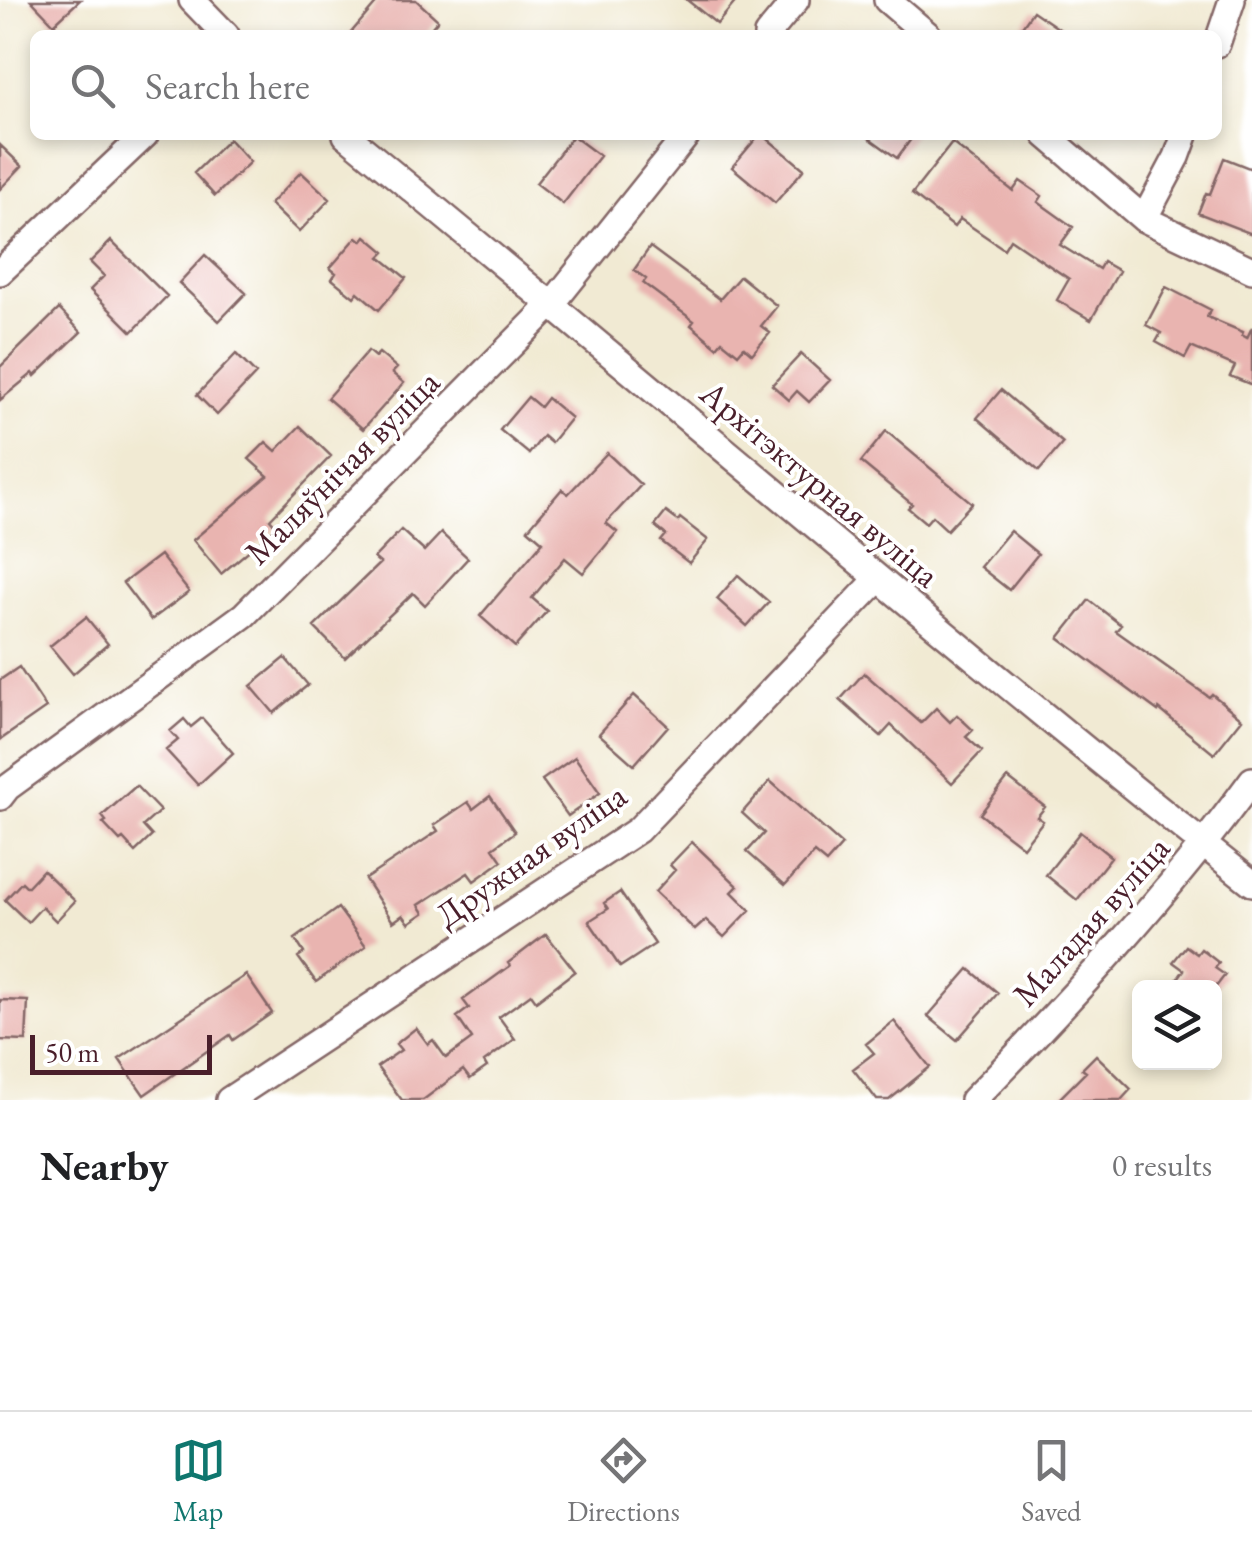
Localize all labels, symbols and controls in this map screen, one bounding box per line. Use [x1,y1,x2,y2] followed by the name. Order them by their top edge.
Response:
[30,30,1222,140] search box
[65,58,120,113] icon: search
[145,61,310,110] text: Search here
[235,360,449,574] street label: Маляўнічая вуліца
[690,370,949,598] street label: Архітэктурная вуліца
[427,772,635,938] street label: Дружная вуліца
[1002,826,1180,1016] street label: Маладая вуліца
[1132,980,1222,1070] map controls
[1132,980,1222,1070] button: layers
[30,1030,212,1074] scale bar
[45,1034,99,1070] text: 50 m
[40,1138,169,1193] text: Nearby
[1112,1144,1212,1186] text: 0 results
[171,1433,226,1529] tab: Map
[567,1433,680,1529] tab: Directions
[1021,1433,1081,1529] tab: Saved

